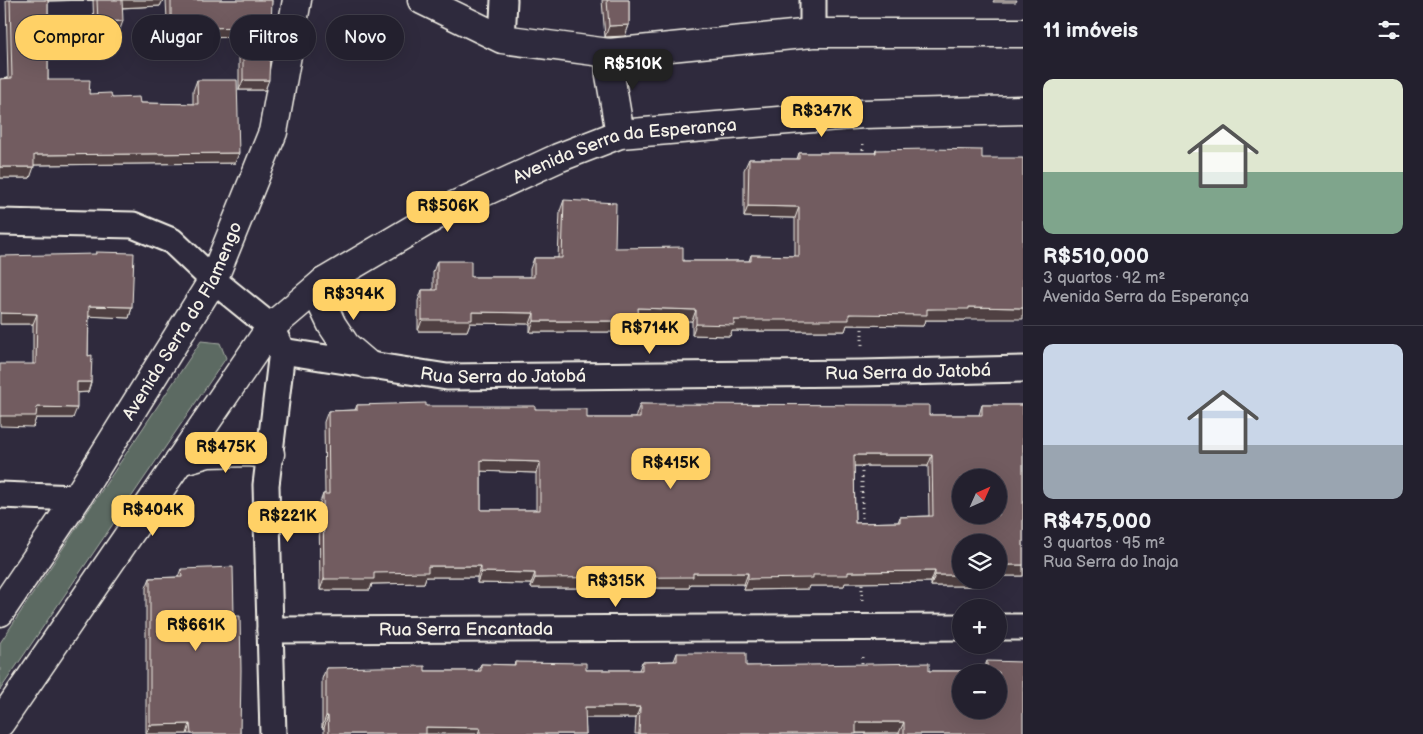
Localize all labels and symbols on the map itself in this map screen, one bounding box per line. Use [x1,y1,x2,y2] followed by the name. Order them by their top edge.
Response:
[592,48,674,91] pin: R$510K
[781,96,863,138] pin: R$347K
[510,114,737,188] street label: Avenida Serra da Esperança
[407,190,489,233] pin: R$506K
[118,219,246,424] street label: Avenida Serra do Flamengo
[313,278,395,321] pin: R$394K
[609,312,691,355] pin: R$714K
[825,360,991,384] street label: Rua Serra do Jatobá
[419,363,586,388] street label: Rua Serra do Jatobá
[185,432,267,474] pin: R$475K
[630,448,712,490] pin: R$415K
[952,469,1008,524] north arrow
[112,494,194,537] pin: R$404K
[247,500,329,543] pin: R$221K
[575,566,657,608] pin: R$315K
[155,610,237,652] pin: R$661K
[379,619,553,641] street label: Rua Serra Encantada

